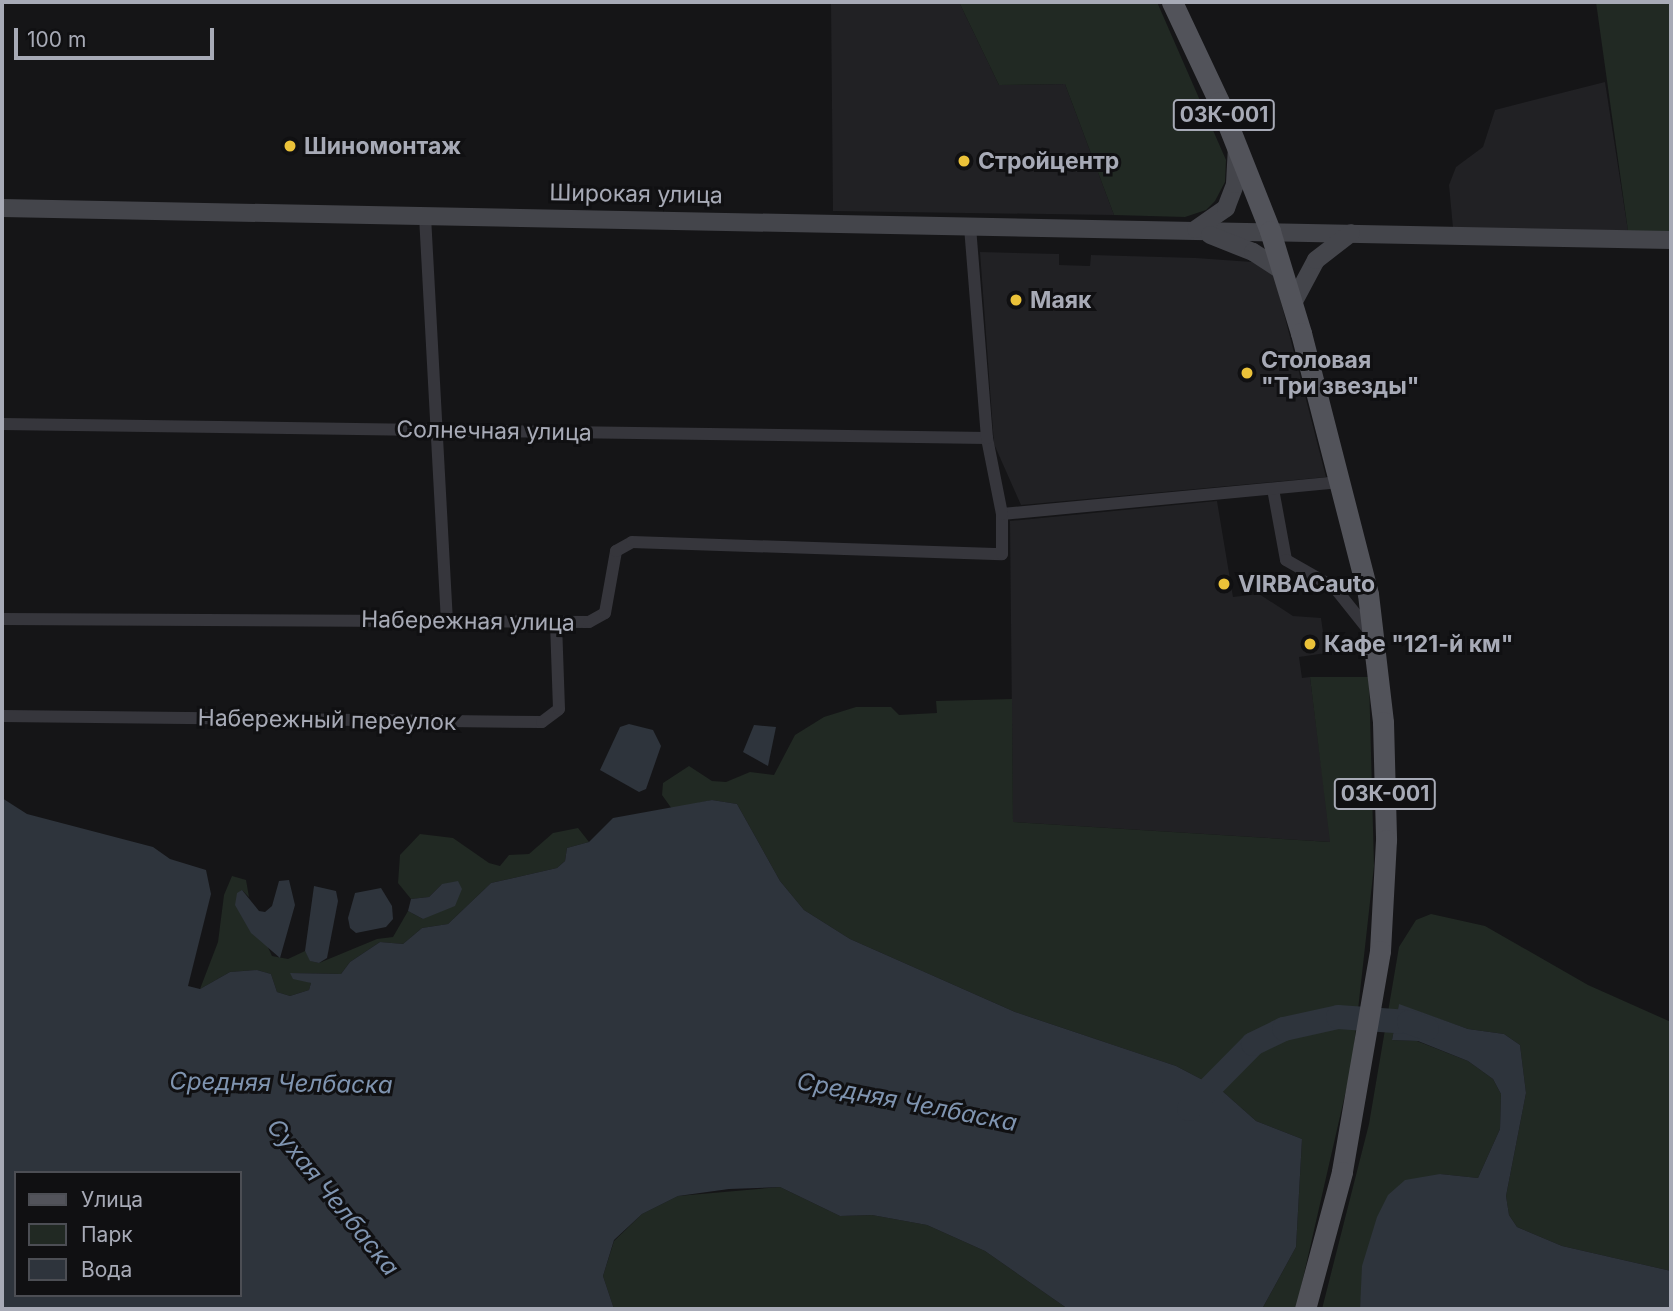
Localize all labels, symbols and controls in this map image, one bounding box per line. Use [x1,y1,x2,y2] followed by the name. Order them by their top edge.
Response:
[18,14,217,58] scale bar
[27,27,86,52] text: 100 m
[1172,97,1276,132] road number: 03К-001
[304,132,461,160] place label: Шиномонтаж
[282,138,298,154] marker: Шиномонтаж
[978,147,1119,175] place label: Стройцентр
[956,153,972,169] marker: Стройцентр
[549,179,723,209] street label: Широкая улица
[1030,286,1091,314] place label: Маяк
[1008,292,1024,308] marker: Маяк
[1261,346,1419,400] place label: Столовая "Три звезды"
[1239,365,1255,381] marker: Столовая "Три звезды"
[396,415,592,447] street label: Солнечная улица
[1238,570,1375,598] place label: VIRBACauto
[1216,576,1232,592] marker: VIRBACauto
[361,605,575,637] street label: Набережная улица
[1324,630,1513,658] place label: Кафе "121-й км"
[1302,636,1318,652] marker: Кафе "121-й км"
[197,704,457,736] street label: Набережный переулок
[1332,776,1438,812] road number: 03К-001
[169,1067,393,1099] water label: Средняя Челбаска
[795,1067,1019,1137] water label: Средняя Челбаска
[261,1113,405,1281] water label: Сухая Челбаска
[14,1171,242,1297] legend
[81,1187,143,1212] text: Улица
[81,1222,133,1247] text: Парк
[81,1257,132,1282] text: Вода

